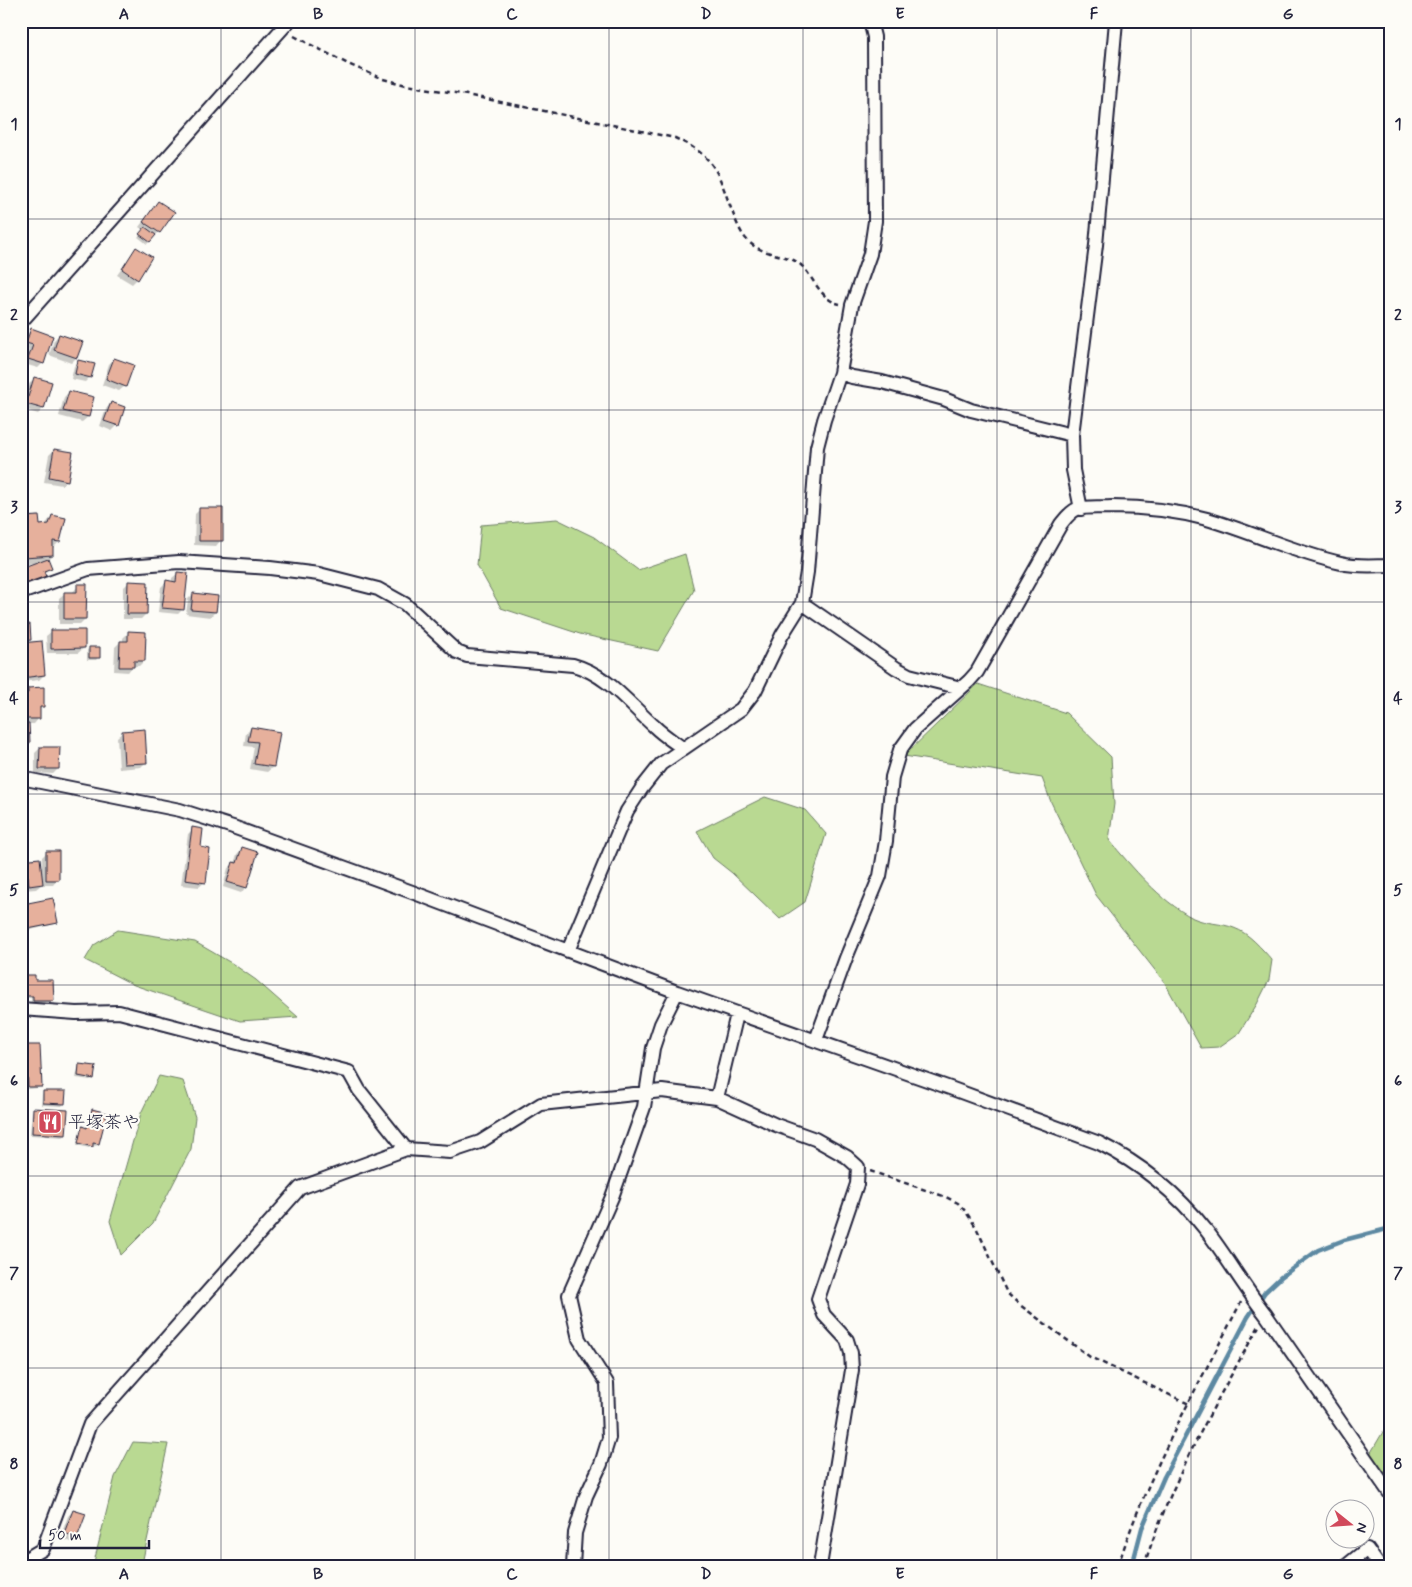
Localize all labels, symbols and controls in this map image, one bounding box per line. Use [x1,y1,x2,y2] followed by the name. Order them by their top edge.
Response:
[119,4,129,25] text: A
[313,4,323,25] text: B
[506,4,518,25] text: C
[700,4,712,25] text: D
[895,4,905,25] text: E
[1090,4,1099,25] text: F
[1283,4,1294,25] text: G
[10,114,18,135] text: 1
[1394,114,1402,135] text: 1
[10,305,18,326] text: 2
[1394,305,1402,326] text: 2
[10,497,18,518] text: 3
[1394,497,1402,518] text: 3
[9,688,19,709] text: 4
[1393,688,1403,709] text: 4
[9,880,19,901] text: 5
[1393,880,1403,901] text: 5
[10,1071,18,1092] text: 6
[1394,1071,1402,1092] text: 6
[37,1109,63,1135] restaurant icon: 平塚茶や
[68,1111,140,1135] place label: 平塚茶や
[9,1263,19,1284] text: 7
[1393,1263,1403,1284] text: 7
[9,1454,19,1475] text: 8
[1393,1454,1403,1475] text: 8
[1324,1500,1374,1550] north arrow
[40,1517,149,1549] scale bar
[1352,1520,1371,1535] text: N
[48,1526,82,1546] text: 50 m
[119,1564,129,1585] text: A
[313,1564,323,1585] text: B
[506,1564,518,1585] text: C
[700,1564,712,1585] text: D
[895,1564,905,1585] text: E
[1090,1564,1099,1585] text: F
[1283,1564,1294,1585] text: G

